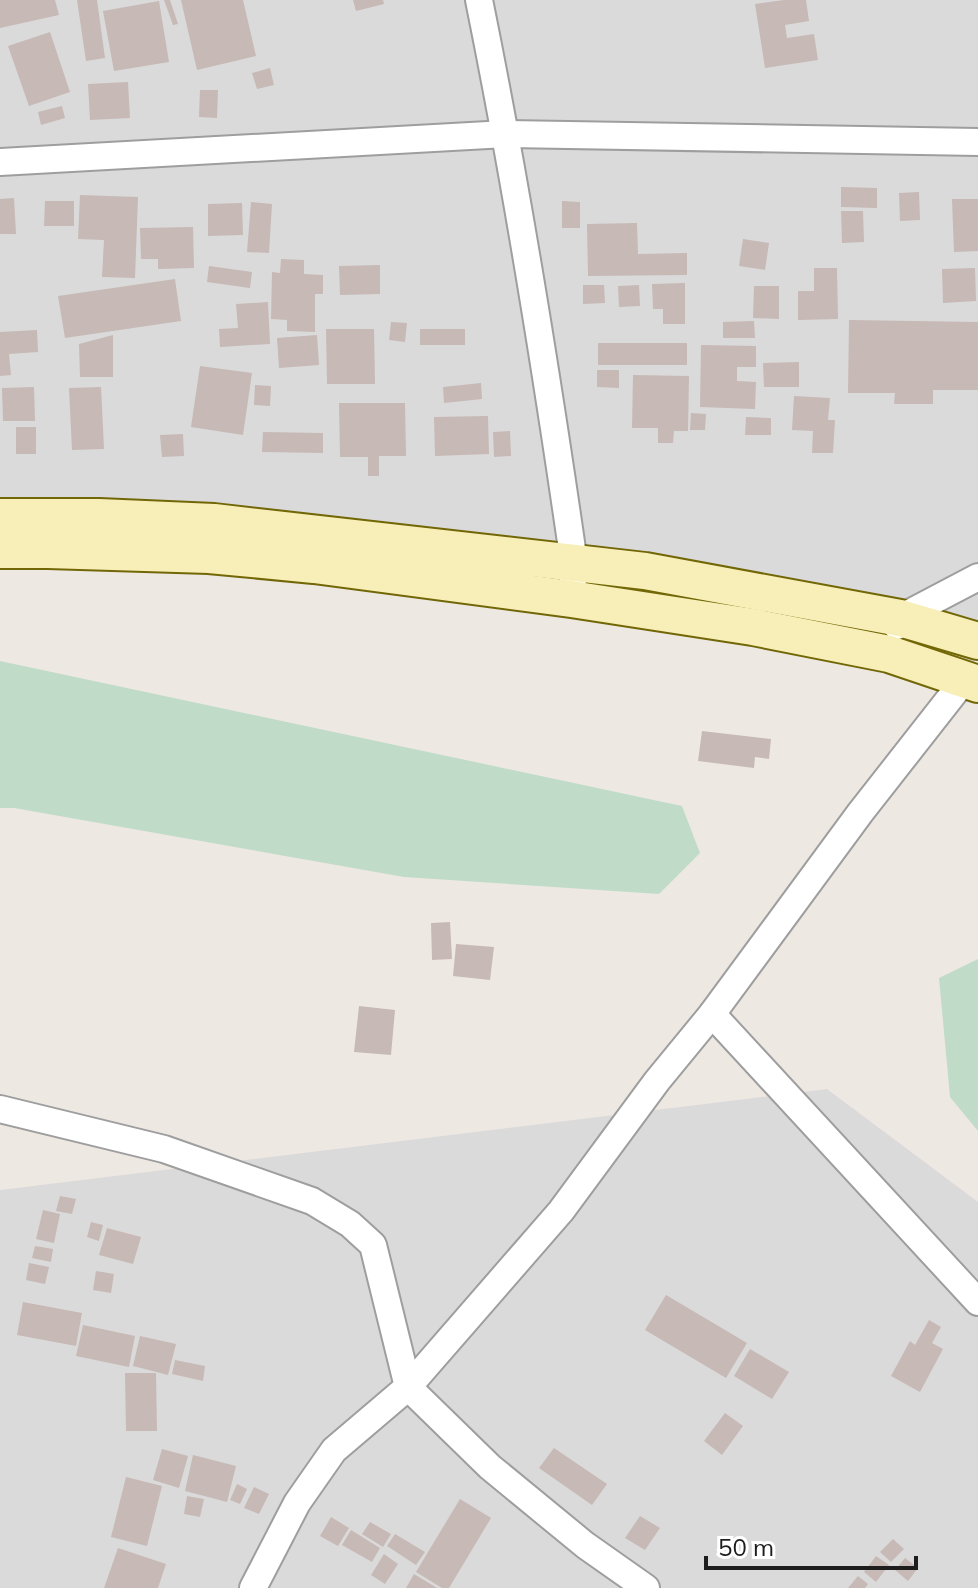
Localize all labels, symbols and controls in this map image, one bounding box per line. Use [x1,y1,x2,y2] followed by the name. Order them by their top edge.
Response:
[706,1520,916,1570] scale bar
[718,1532,774,1562] text: 50 m

